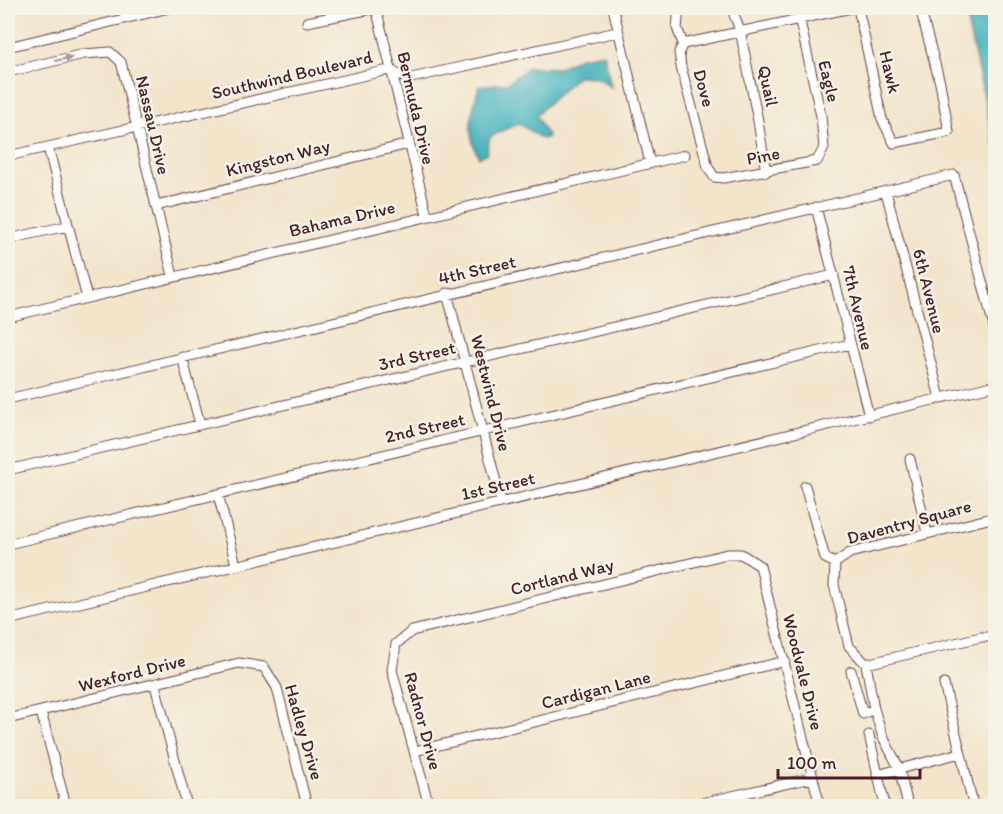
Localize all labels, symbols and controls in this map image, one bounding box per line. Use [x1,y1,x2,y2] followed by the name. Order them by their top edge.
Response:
[209,46,375,104] street label: Southwind Boulevard
[874,48,906,96] street label: Hawk
[392,49,440,167] street label: Bermuda Drive
[55,53,74,63] one-way arrow
[813,58,845,104] street label: Eagle
[753,63,783,109] street label: Quail
[688,67,720,109] street label: Dove
[131,73,175,177] street label: Nassau Drive
[224,134,333,182] street label: Kingston Way
[744,142,782,170] street label: Pine
[287,196,397,242] street label: Bahama Drive
[908,246,950,336] street label: 6th Avenue
[436,250,518,290] street label: 4th Street
[838,264,878,352] street label: 7th Avenue
[466,332,516,454] street label: Westwind Drive
[376,336,458,376] street label: 3rd Street
[383,408,467,448] street label: 2nd Street
[459,467,537,505] street label: 1st Street
[844,495,974,549] street label: Daventry Square
[508,553,616,600] street label: Cortland Way
[778,612,828,732] street label: Woodvale Drive
[76,649,188,697] street label: Wexford Drive
[539,666,653,714] street label: Cardigan Lane
[399,670,447,772] street label: Radnor Drive
[280,682,328,782] street label: Hadley Drive
[778,742,920,780] scale bar
[787,752,837,774] text: 100 m

